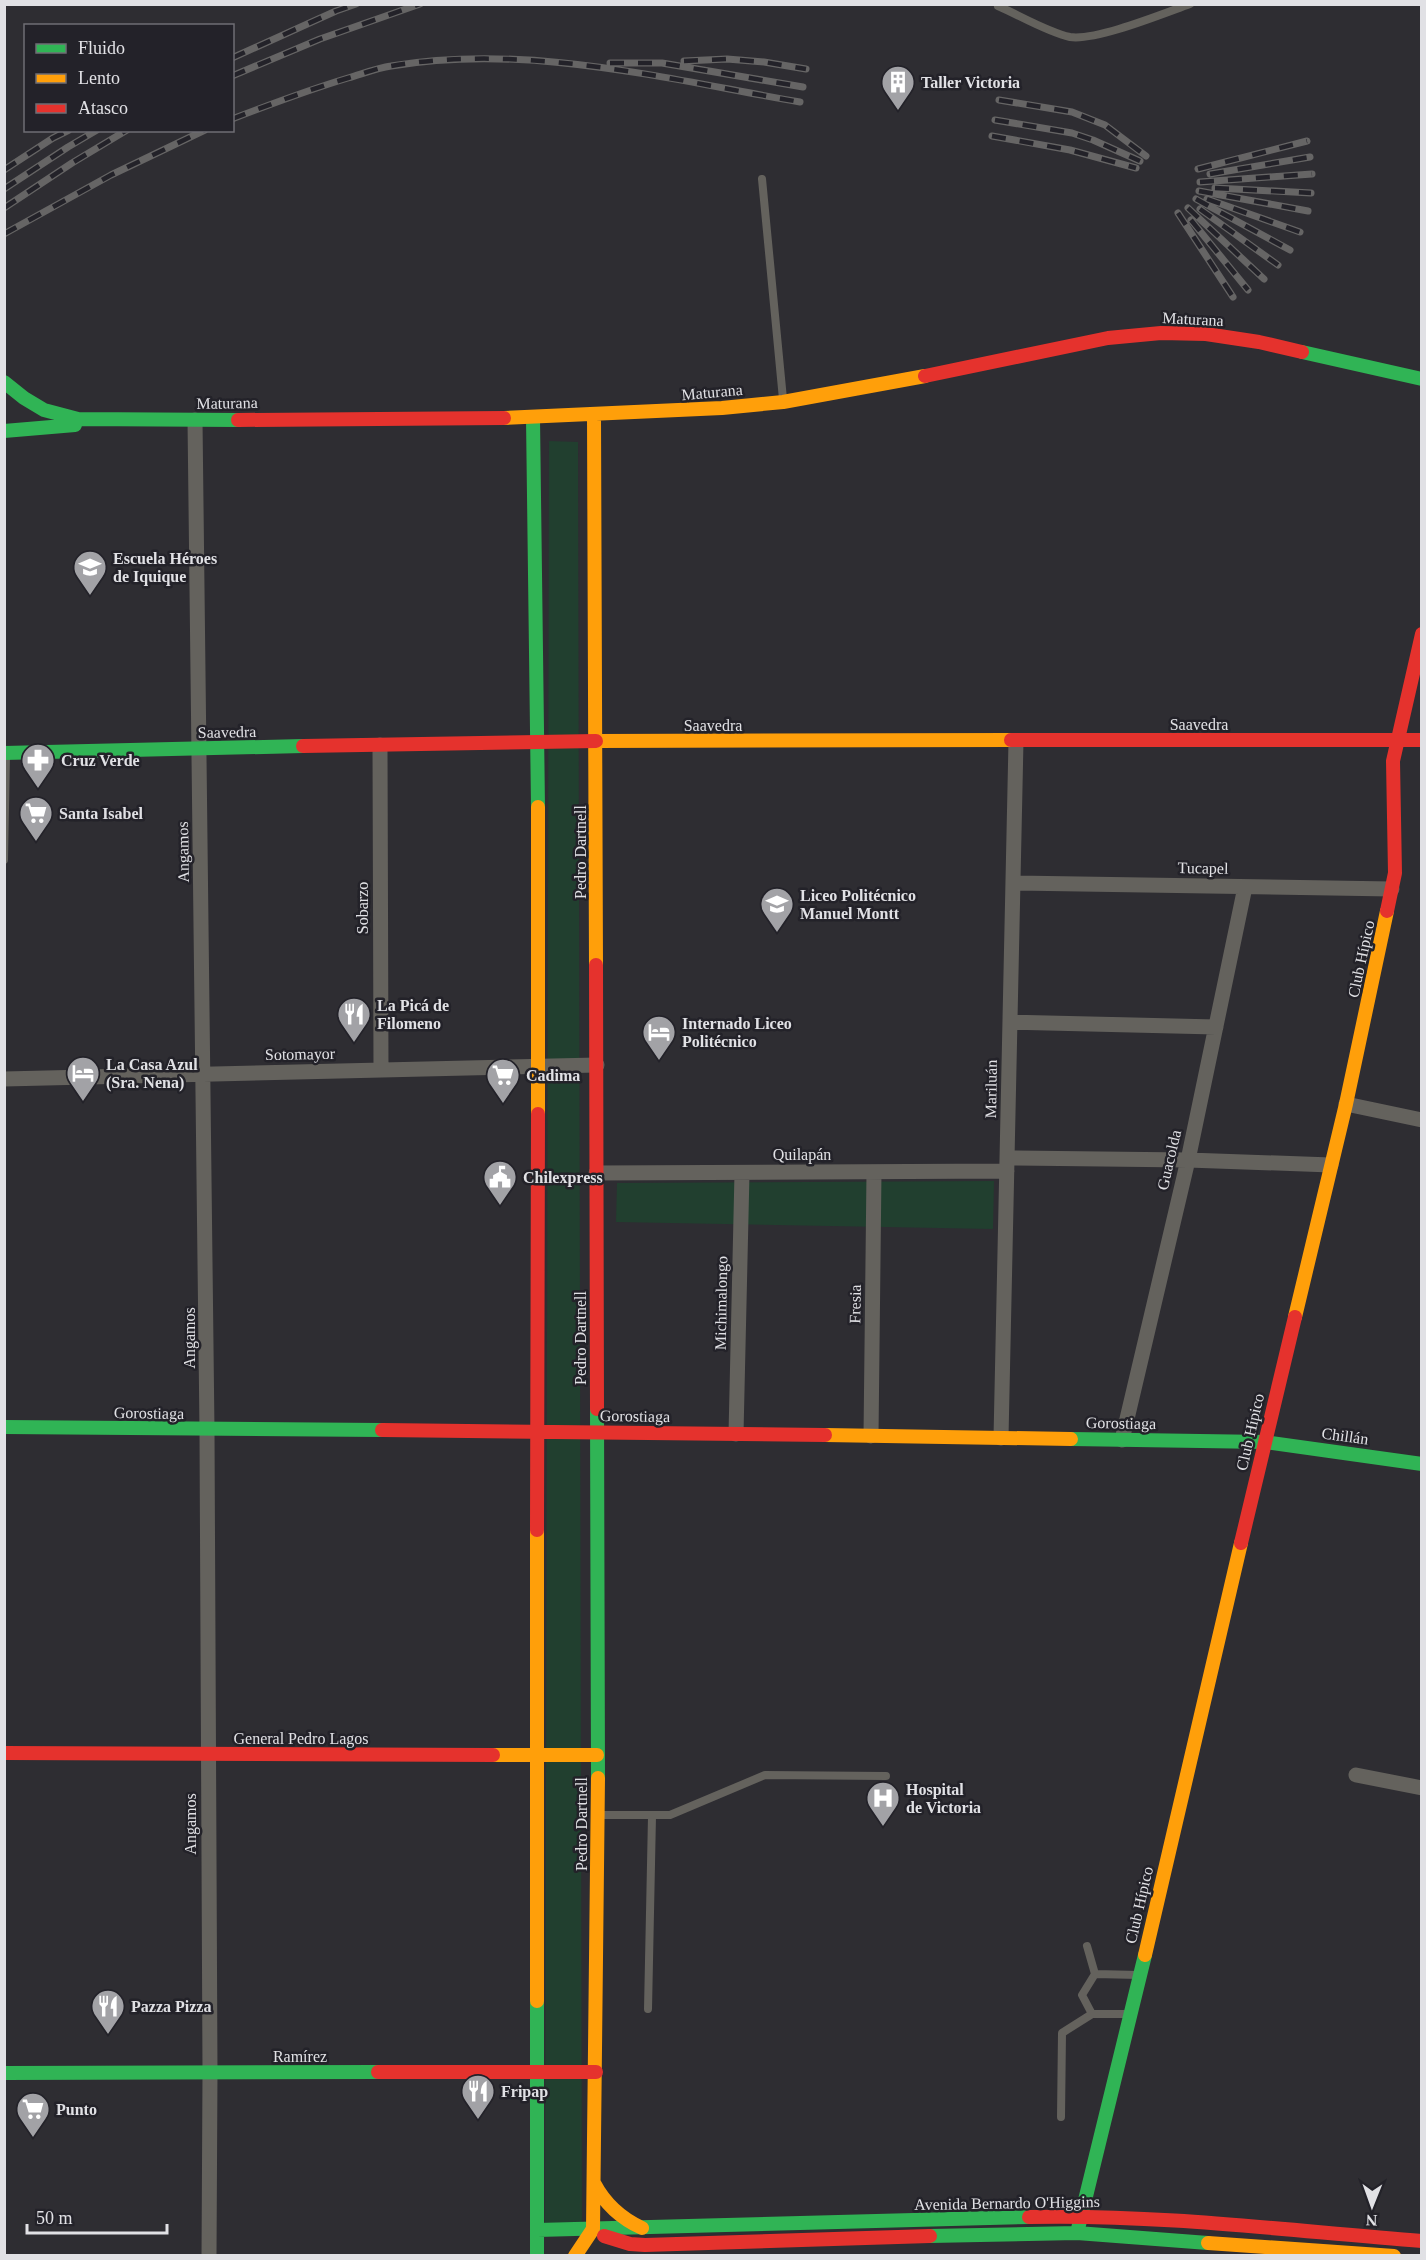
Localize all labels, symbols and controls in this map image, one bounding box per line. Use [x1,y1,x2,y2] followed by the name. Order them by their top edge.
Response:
[24,24,234,132] legend
[78,38,125,58] text: Fluido
[880,64,916,111] building icon: Taller Victoria
[78,68,120,88] text: Lento
[921,74,1020,91] place label: Taller Victoria
[78,98,128,118] text: Atasco
[1162,309,1224,329] street label: Maturana
[681,381,743,403] street label: Maturana
[196,394,258,412] street label: Maturana
[72,549,108,596] school or university icon: Escuela Héroes de Iquique
[113,550,217,586] place label: Escuela Héroes de Iquique
[1170,716,1228,733] street label: Saavedra
[684,717,742,734] street label: Saavedra
[198,723,256,741] street label: Saavedra
[20,742,56,789] pharmacy icon: Cruz Verde
[61,752,140,769] place label: Cruz Verde
[18,795,54,842] supermarket icon: Santa Isabel
[59,805,144,822] place label: Santa Isabel
[572,805,589,899] street label: Pedro Dartnell
[174,821,193,883] street label: Angamos
[1177,859,1229,878] street label: Tucapel
[354,882,371,934] street label: Sobarzo
[759,886,795,933] school or university icon: Liceo Politécnico Manuel Montt
[800,887,916,922] place label: Liceo Politécnico Manuel Montt
[1345,919,1378,999] street label: Club Hípico
[336,996,372,1043] restaurant icon: La Picá de Filomeno
[377,997,449,1032] place label: La Picá de Filomeno
[641,1014,677,1061] hotel icon: Internado Liceo Politécnico
[682,1015,792,1050] place label: Internado Liceo Politécnico
[265,1045,336,1064] street label: Sotomayor
[65,1055,101,1102] hotel icon: La Casa Azul (Sra. Nena)
[106,1056,198,1092] place label: La Casa Azul (Sra. Nena)
[485,1057,521,1104] supermarket icon: Cadima
[982,1060,1000,1118] street label: Mariluán
[526,1067,580,1084] place label: Cadima
[1154,1128,1184,1192] street label: Guacolda
[773,1146,831,1164] street label: Quilapán
[482,1159,518,1206] public building icon: Chilexpress
[523,1169,603,1187] place label: Chilexpress
[712,1256,731,1350] street label: Michimalongo
[846,1284,864,1324] street label: Fresia
[572,1291,589,1385] street label: Pedro Dartnell
[181,1307,199,1369] street label: Angamos
[1233,1392,1268,1472] street label: Club Hípico
[114,1404,184,1423] street label: Gorostiaga
[600,1407,670,1426] street label: Gorostiaga
[1086,1414,1156,1433] street label: Gorostiaga
[1320,1424,1370,1448] street label: Chillán
[233,1730,369,1748] street label: General Pedro Lagos
[573,1777,590,1871] street label: Pedro Dartnell
[865,1780,901,1827] hospital icon: Hospital de Victoria
[906,1781,981,1816] place label: Hospital de Victoria
[182,1793,200,1855] street label: Angamos
[1122,1865,1157,1945] street label: Club Hípico
[90,1988,126,2035] restaurant icon: Pazza Pizza
[131,1998,211,2015] place label: Pazza Pizza
[273,2048,327,2065] street label: Ramírez
[460,2073,496,2120] restaurant icon: Fripap
[501,2083,548,2101] place label: Fripap
[15,2091,51,2138] supermarket icon: Punto
[56,2101,97,2118] place label: Punto
[1342,2176,1402,2236] north arrow
[914,2193,1100,2214] street label: Avenida Bernardo O'Higgins
[27,2197,166,2235] scale bar
[36,2208,73,2228] text: 50 m
[1365,2212,1378,2229] text: N

